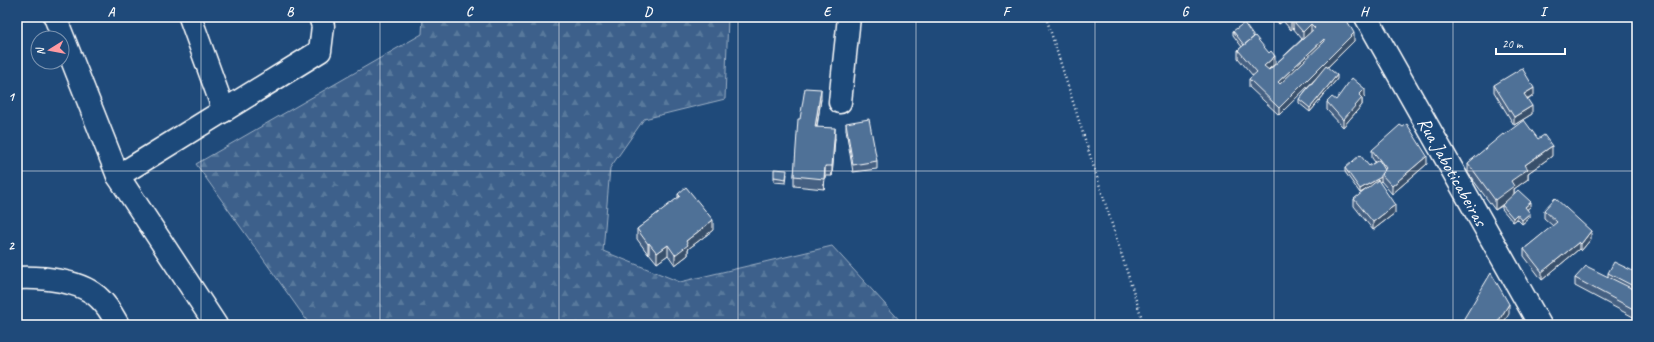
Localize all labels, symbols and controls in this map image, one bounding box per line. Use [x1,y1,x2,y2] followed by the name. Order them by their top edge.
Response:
[108,4,116,20] text: A
[287,4,295,20] text: B
[466,4,474,20] text: C
[644,4,653,20] text: D
[824,4,833,20] text: E
[1003,4,1012,20] text: F
[1182,4,1190,20] text: G
[1360,4,1370,20] text: H
[1540,4,1549,20] text: I
[30,30,70,70] north arrow
[1496,30,1565,56] scale bar
[1502,36,1524,52] text: 20 m
[32,45,48,57] text: N
[8,89,16,105] text: 1
[1412,113,1493,232] street label: Rua Jaboticabeiras
[8,238,15,254] text: 2

